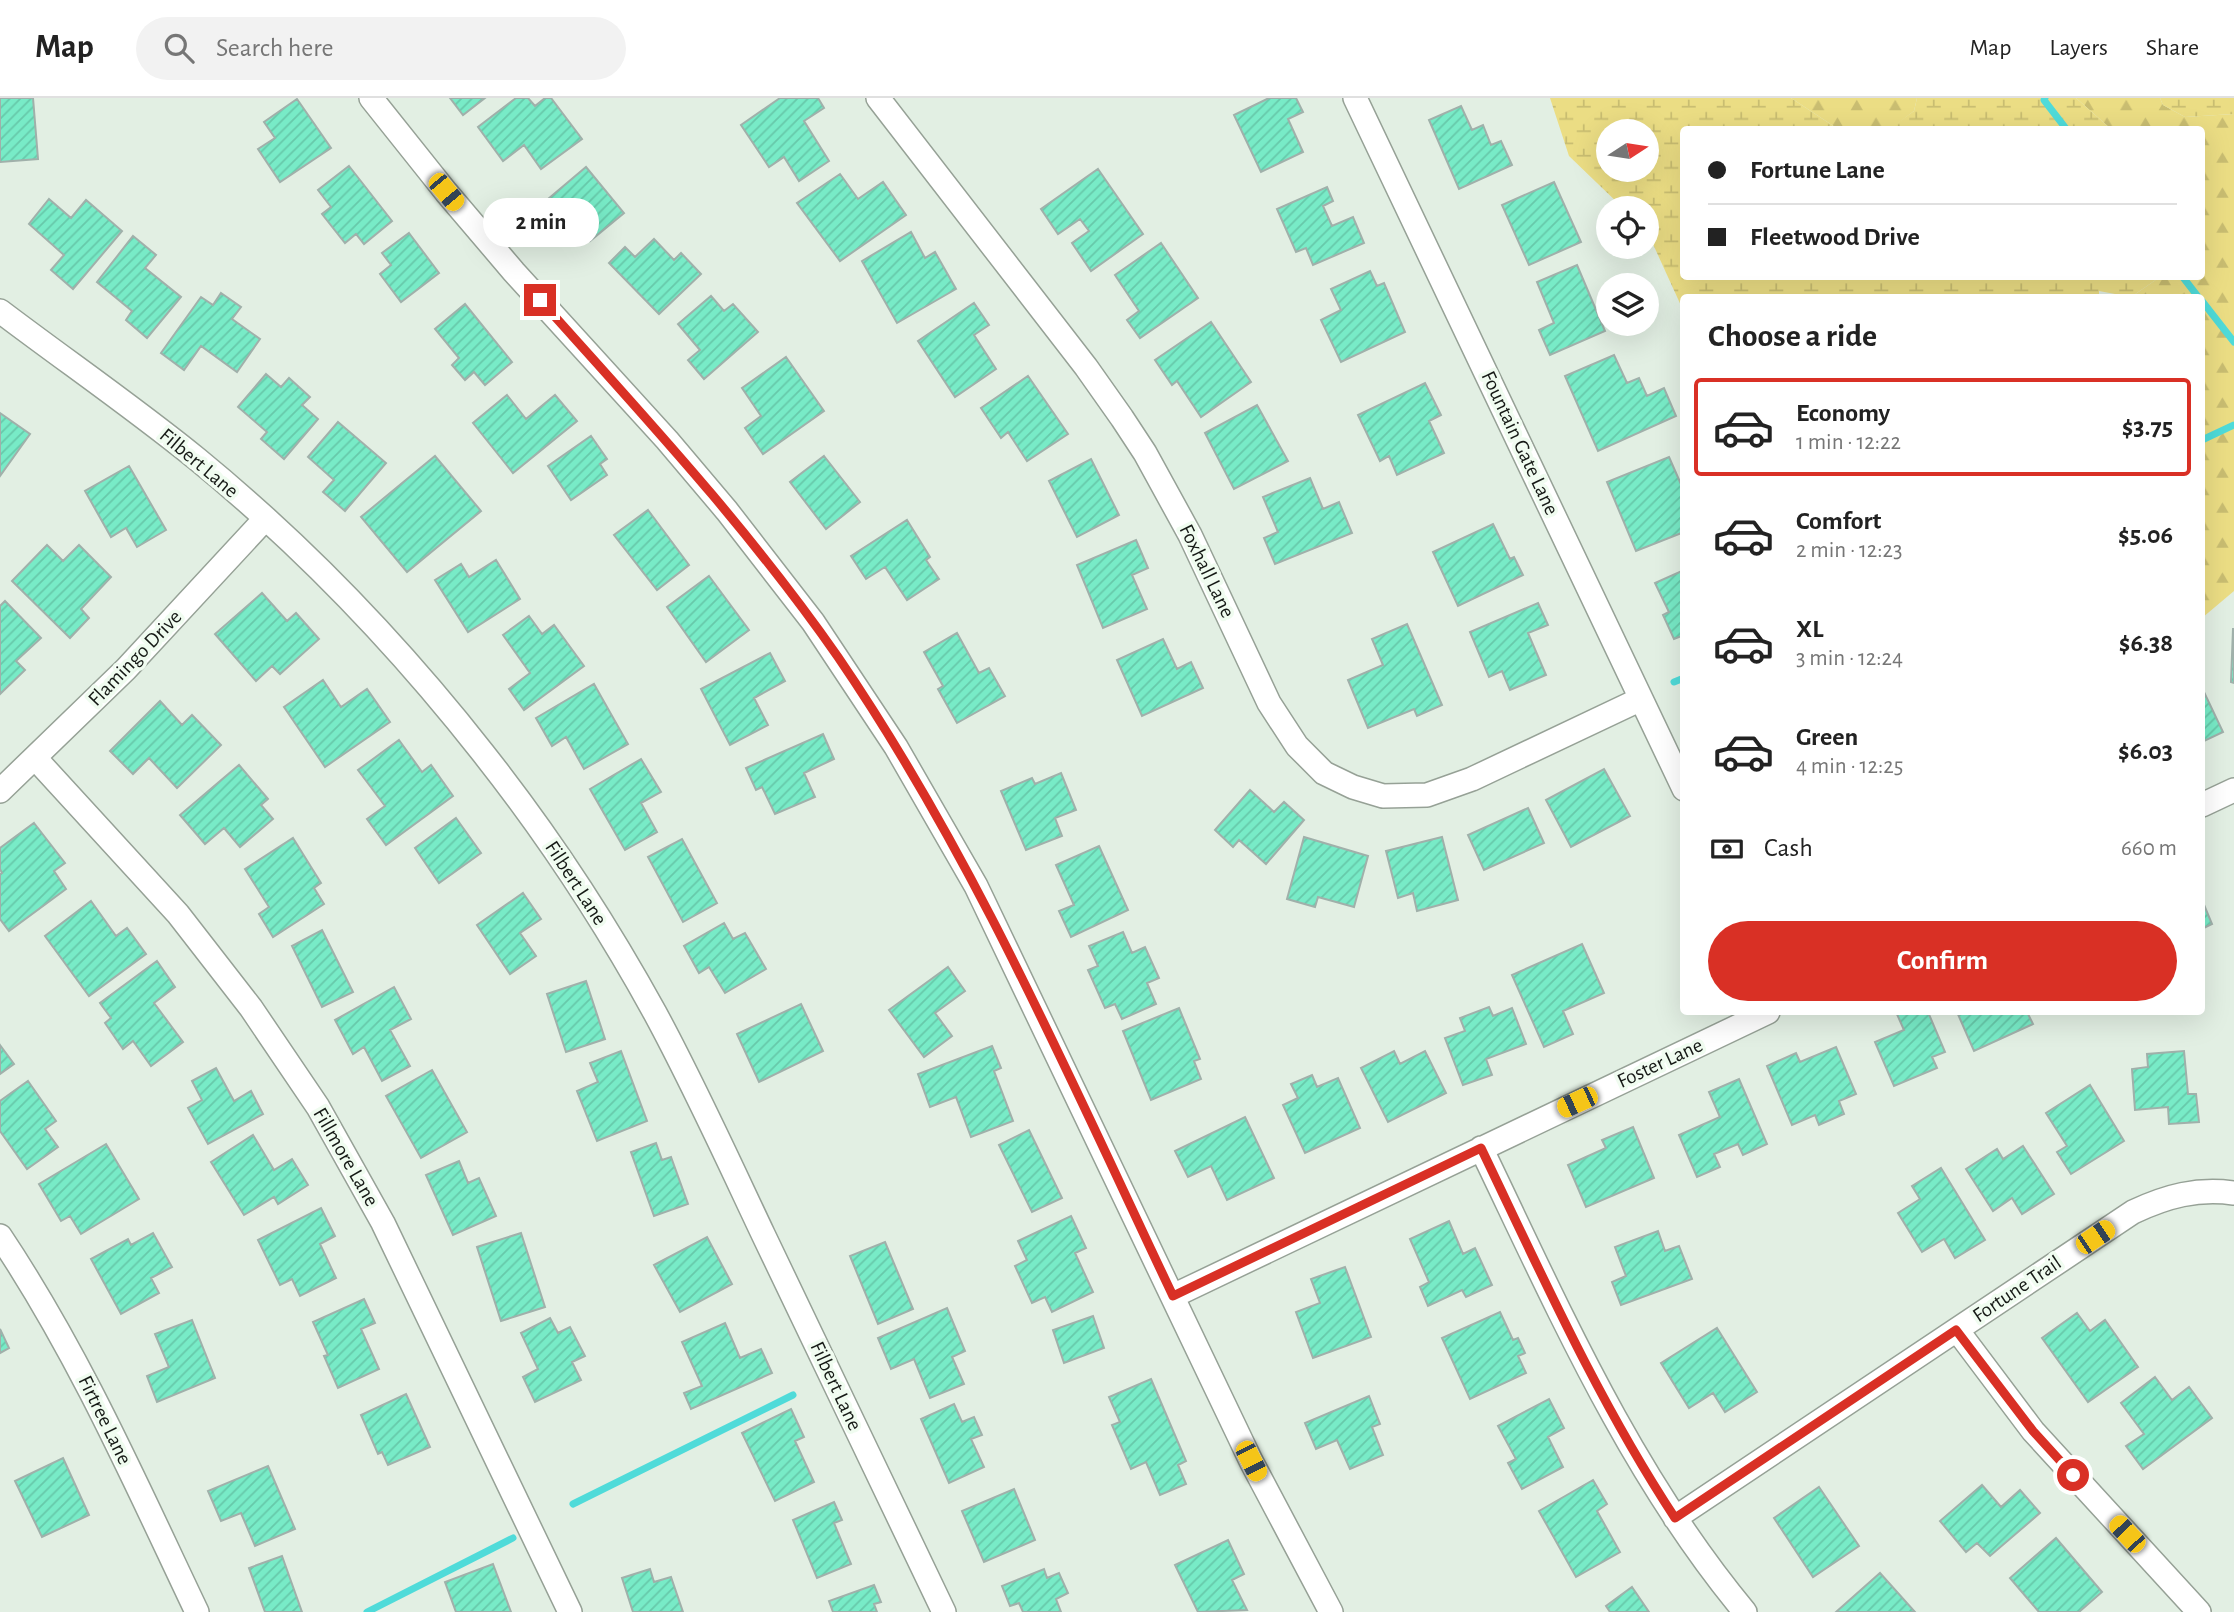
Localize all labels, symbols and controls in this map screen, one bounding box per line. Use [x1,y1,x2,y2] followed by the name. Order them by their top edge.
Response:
[136,17,626,80] search box
[160,29,198,67] icon: search
[35,31,94,64] text: Map
[216,35,334,61] text: Search here
[1969,36,2011,60] text: Map
[2049,36,2108,60] text: Layers
[2146,36,2199,60] text: Share
[1596,119,1659,182] north arrow
[1596,119,1659,336] map controls
[1750,157,1885,183] text: Fortune Lane
[425,169,468,215] car
[1596,196,1659,259] button: locate
[482,198,598,248] callout: 2 min
[515,211,567,234] text: 2 min
[1750,224,1920,250] text: Fleetwood Drive
[1596,273,1659,336] button: layers
[524,284,556,316] route end
[1708,320,1877,352] text: Choose a ride
[1477,368,1563,518] street label: Fountain Gate Lane
[1712,396,1775,459] icon: car
[1796,400,1890,426] text: Economy
[2122,414,2173,440] text: $3.75
[156,424,242,502] street label: Filbert Lane
[1796,431,1901,454] text: 1 min · 12:22
[1712,504,1775,567] icon: car
[1796,508,1881,534] text: Comfort
[1175,521,1239,621] street label: Foxhall Lane
[2118,522,2173,548] text: $5.06
[1796,539,1903,562] text: 2 min · 12:23
[84,606,186,710] street label: Flamingo Drive
[1712,612,1775,675] icon: car
[1796,616,1823,642] text: XL
[2119,630,2173,656] text: $6.38
[1796,647,1903,670] text: 3 min · 12:24
[1712,720,1775,783] icon: car
[1796,724,1858,750] text: Green
[2118,738,2173,764] text: $6.03
[1796,755,1903,778] text: 4 min · 12:25
[1708,830,1746,868] icon: cash
[1764,835,1813,861] text: Cash
[541,837,611,929] street label: Filbert Lane
[2121,837,2177,860] text: 660 m
[1708,921,2177,1001] button: Confirm
[1614,1034,1706,1092] street label: Foster Lane
[1554,1084,1601,1120] car
[309,1104,383,1210] street label: Fillmore Lane
[2072,1217,2119,1257] car
[1969,1252,2065,1326] street label: Fortune Trail
[806,1338,866,1434] street label: Filbert Lane
[75,1372,135,1468] street label: Firtree Lane
[1233,1438,1270,1484] car
[2057,1459,2089,1491] route start
[2105,1511,2150,1557] car

